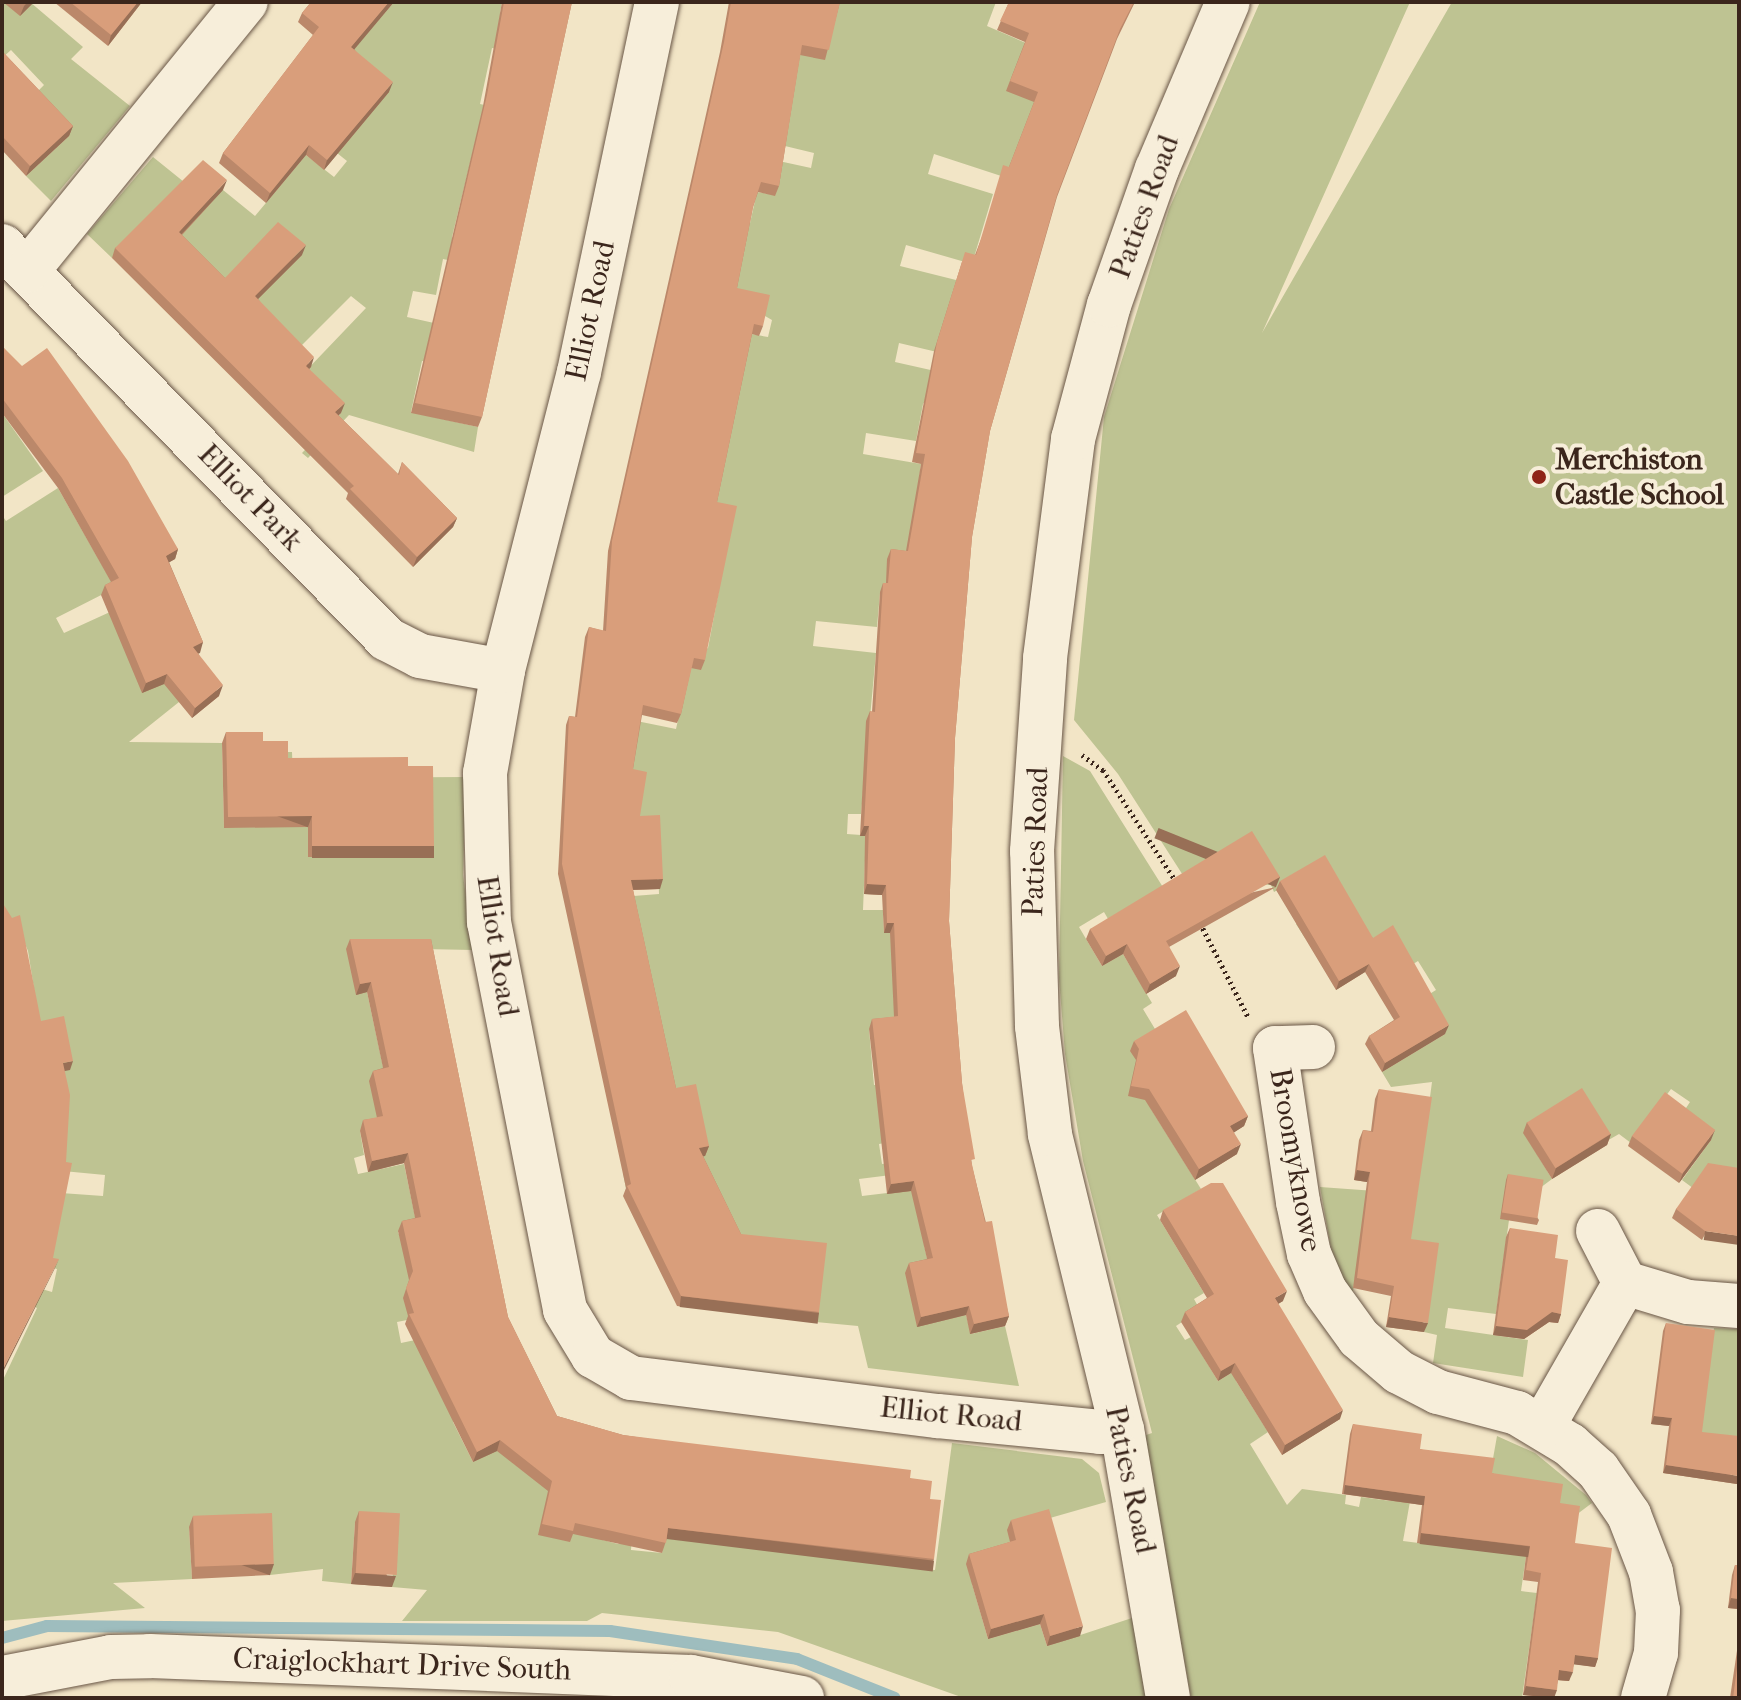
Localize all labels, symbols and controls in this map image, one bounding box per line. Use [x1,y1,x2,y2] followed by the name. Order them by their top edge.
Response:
[1102,130,1188,284] street label: Paties Road
[559,238,623,384] street label: Elliot Road
[190,437,310,559] street label: Elliot Park
[1555,442,1724,512] place label: Merchiston Castle School
[1530,468,1548,486] marker: Merchiston Castle School
[1015,766,1057,918] street label: Paties Road
[468,873,526,1019] street label: Elliot Road
[1261,1065,1329,1255] street label: Broomyknowe
[878,1390,1024,1440] street label: Elliot Road
[1097,1403,1163,1557] street label: Paties Road
[232,1641,572,1689] street label: Craiglockhart Drive South

